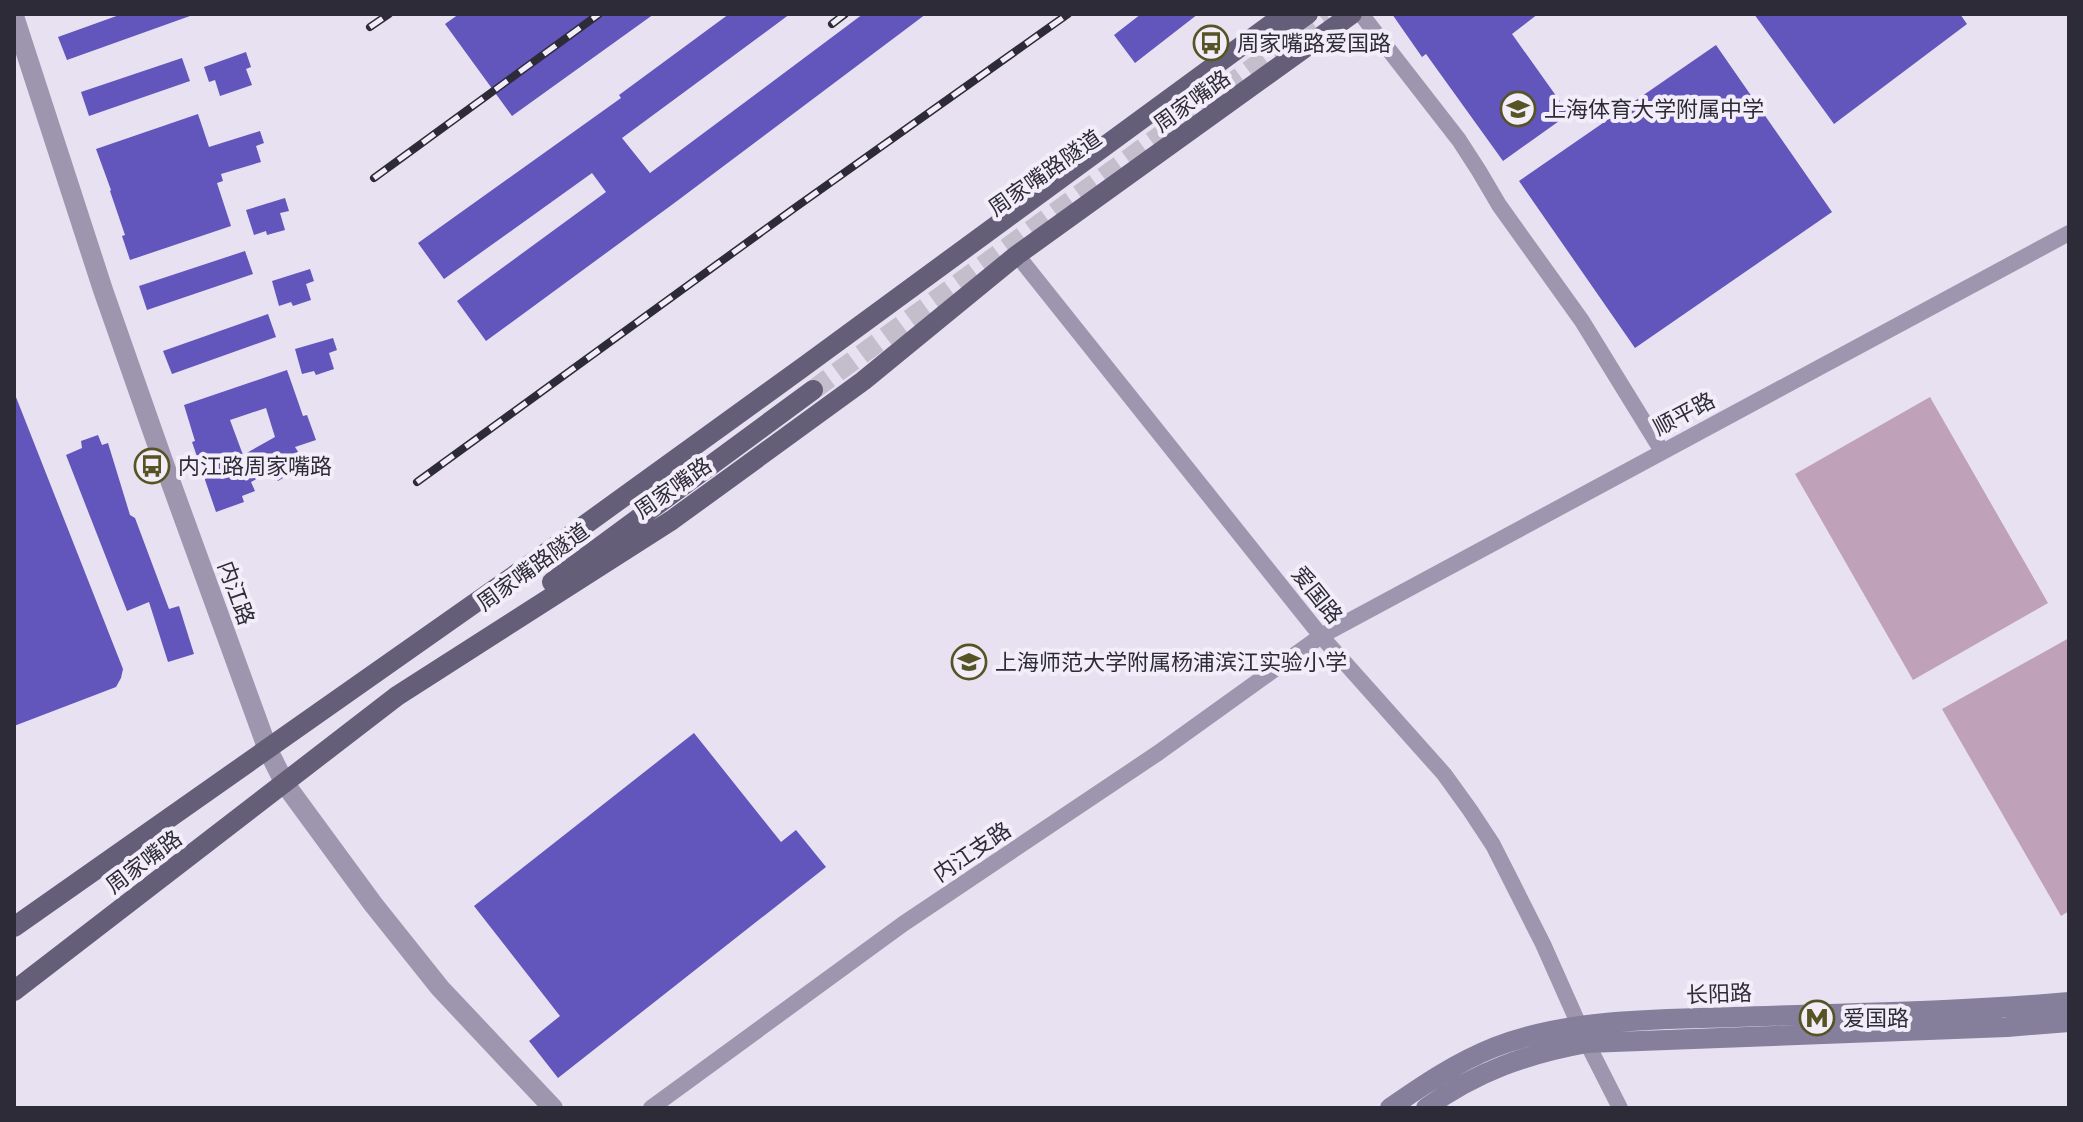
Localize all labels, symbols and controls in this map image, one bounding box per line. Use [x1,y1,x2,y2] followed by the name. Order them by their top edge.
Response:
[1192,24,1230,62] bus stop icon: 周家嘴路爱国路
[1237,31,1391,56] place label: 周家嘴路爱国路
[1149,65,1235,137] street label: 周家嘴路
[1499,90,1537,128] school or university icon: 上海体育大学附属中学
[1544,97,1764,122] place label: 上海体育大学附属中学
[984,125,1106,221] street label: 周家嘴路隧道
[1649,387,1719,441] street label: 顺平路
[133,447,171,485] bus stop icon: 内江路周家嘴路
[630,453,716,523] street label: 周家嘴路
[178,454,332,479] place label: 内江路周家嘴路
[472,518,594,616] street label: 周家嘴路隧道
[213,558,259,628] street label: 内江路
[1287,561,1347,629] street label: 爱国路
[950,643,988,681] school or university icon: 上海师范大学附属杨浦滨江实验小学
[995,650,1347,675] place label: 上海师范大学附属杨浦滨江实验小学
[929,817,1015,887] street label: 内江支路
[101,826,187,898] street label: 周家嘴路
[1686,980,1752,1008] street label: 长阳路
[1798,999,1836,1037] metro station icon: 爱国路
[1843,1006,1909,1031] place label: 爱国路

